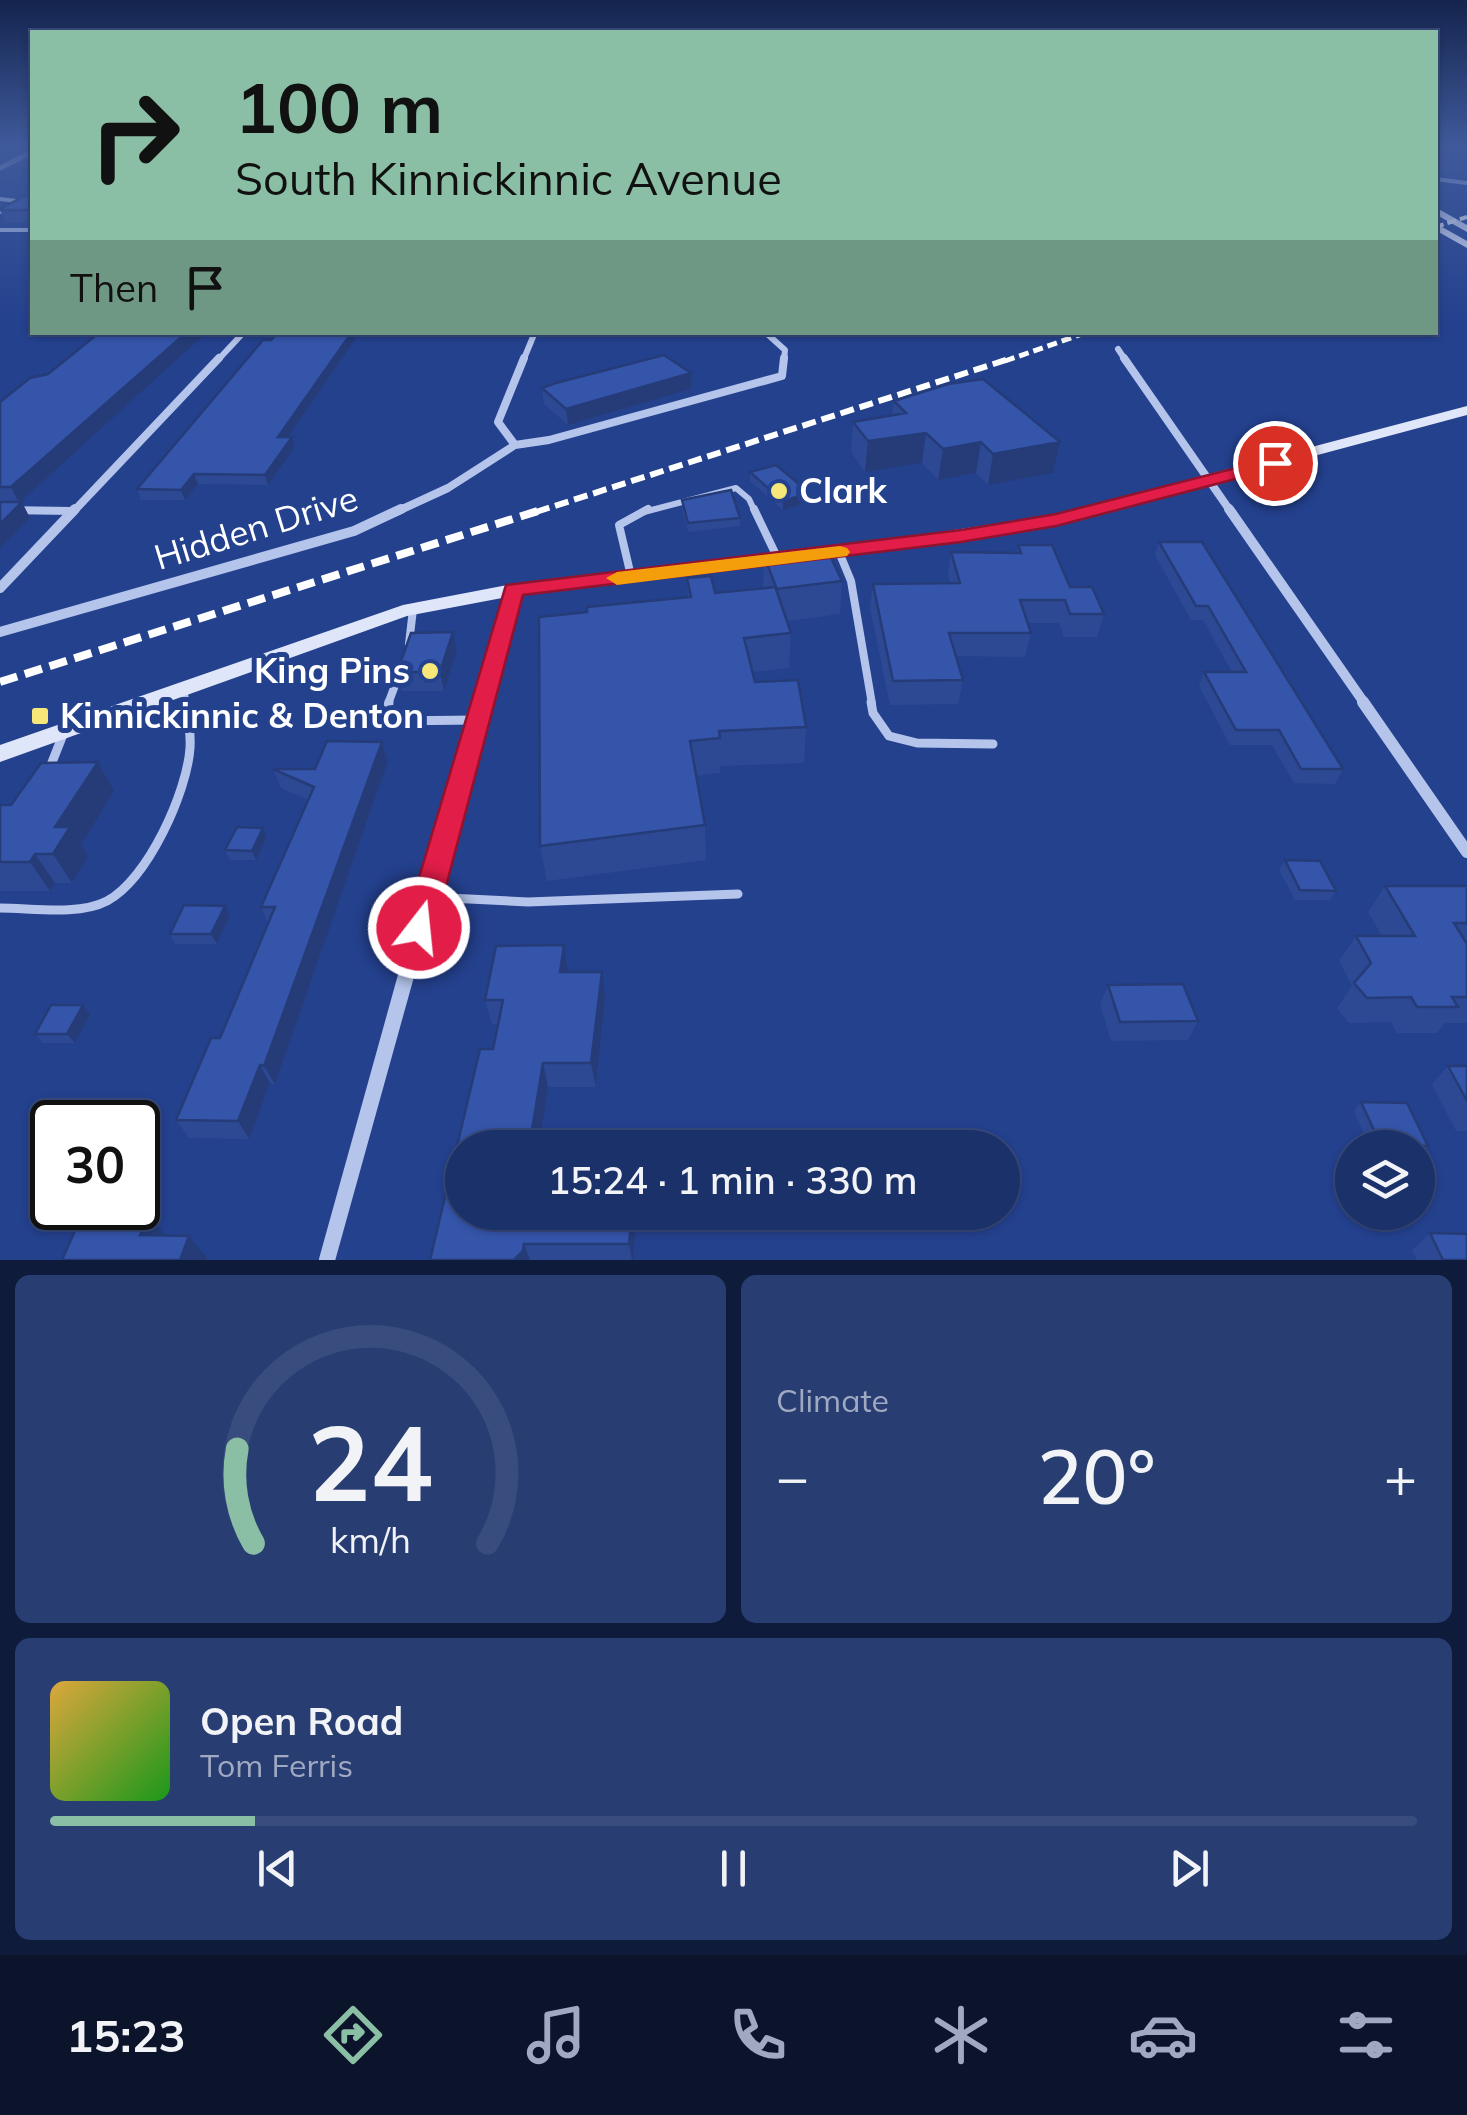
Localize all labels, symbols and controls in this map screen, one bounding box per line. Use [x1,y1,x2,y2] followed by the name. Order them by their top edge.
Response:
[235,63,443,151] text: 100 m
[70,70,200,200] icon: right
[235,150,782,206] text: South Kinnickinnic Avenue
[178,260,233,315] icon: arrive
[70,264,158,312] text: Then
[1233,421,1318,506] pin
[1248,436,1303,491] icon: arrive
[799,468,888,512] place label: Clark
[149,475,363,579] street label: Hidden Drive
[768,480,790,502] marker: Clark
[254,648,410,692] place label: King Pins
[419,660,441,682] marker: King Pins
[60,693,424,737] place label: Kinnickinnic & Denton
[29,705,51,727] marker: Kinnickinnic & Denton
[367,876,471,980] position arrow
[30,1100,160,1230] speed limit sign: 30
[1335,1130,1435,1230] map controls
[1335,1130,1435,1230] button: layers
[547,1156,918,1204] text: 15:24 · 1 min · 330 m
[776,1380,889,1420] text: Climate
[308,1396,433,1527] text: 24
[1037,1429,1156,1523] text: 20°
[776,1442,809,1511] text: −
[1384,1442,1417,1511] text: +
[330,1517,411,1562] text: km/h
[200,1697,403,1745] text: Open Road
[200,1745,353,1785] text: Tom Ferris
[250,1841,305,1896] icon: previous
[706,1841,761,1896] icon: pause
[1162,1841,1217,1896] icon: next
[318,2000,388,2070] icon: directions
[521,2000,591,2070] icon: music
[723,2000,793,2070] icon: phone
[926,2000,996,2070] icon: climate
[1128,2000,1198,2070] icon: car
[1331,2000,1401,2070] icon: filters
[66,2007,185,2063] text: 15:23

